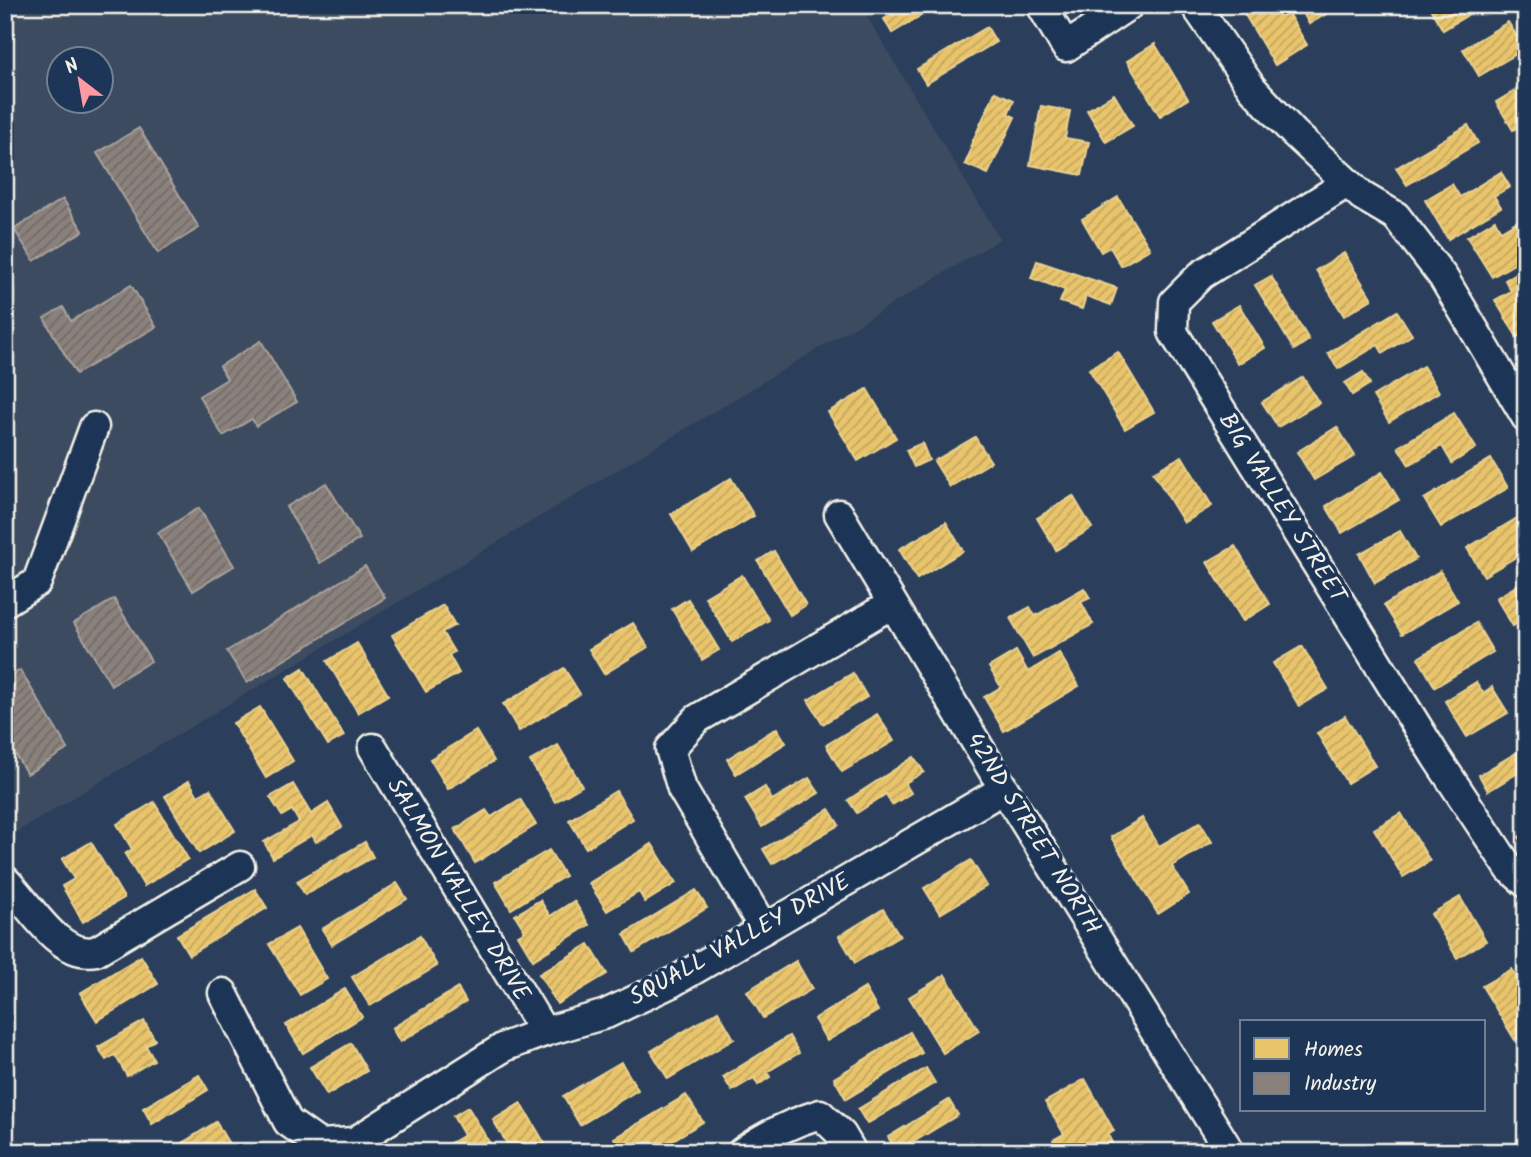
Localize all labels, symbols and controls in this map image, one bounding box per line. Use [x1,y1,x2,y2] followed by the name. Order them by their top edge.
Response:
[46,46,116,116] north arrow
[59,51,85,83] text: N
[1208,405,1358,613] street label: BIG VALLEY STREET
[955,725,1111,943] street label: 42ND STREET NORTH
[376,771,541,1010] street label: SALMON VALLEY DRIVE
[622,862,859,1017] street label: SQUALL VALLEY DRIVE
[1240,1020,1486,1112] legend
[1304,1034,1363,1067] text: Homes
[1304,1068,1376,1101] text: Industry

